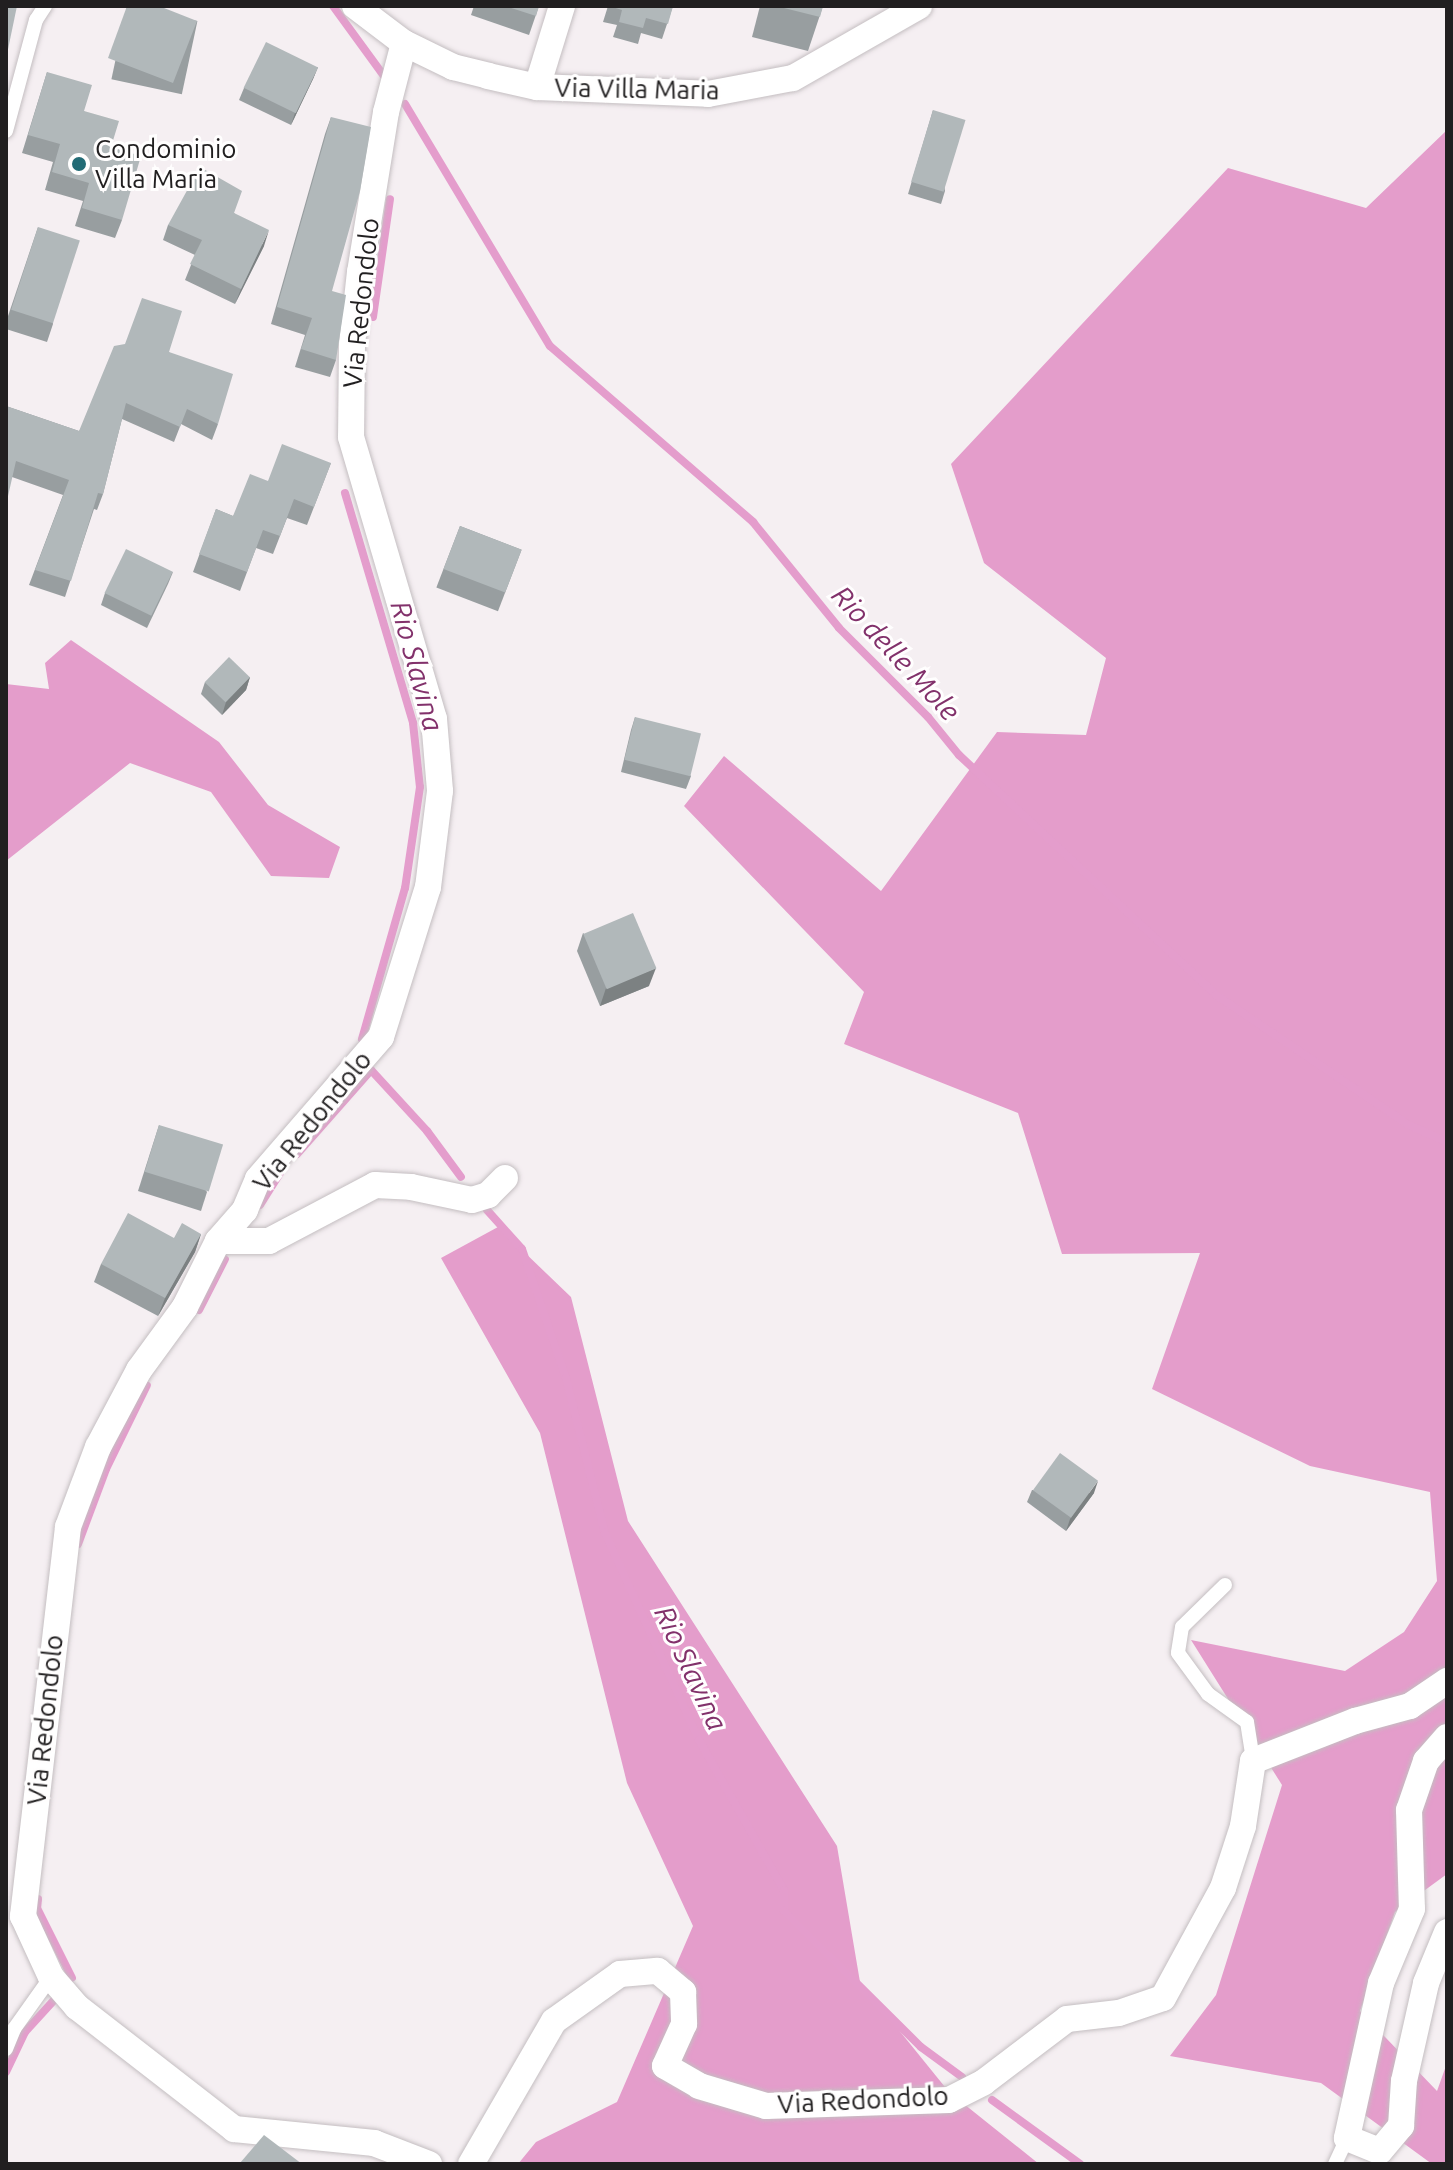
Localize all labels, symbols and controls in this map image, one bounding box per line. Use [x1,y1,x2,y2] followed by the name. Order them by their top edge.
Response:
[554,72,720,106] street label: Via Villa Maria
[95,133,237,194] place label: Condominio Villa Maria
[70,155,88,173] marker: Condominio Villa Maria
[337,216,385,390] street label: Via Redondolo
[825,579,967,727] water label: Rio delle Mole
[383,597,451,735] water label: Rio Slavina
[246,1045,378,1197] street label: Via Redondolo
[648,1600,734,1736] water label: Rio Slavina
[21,1633,69,1807] street label: Via Redondolo
[777,2080,949,2120] street label: Via Redondolo

